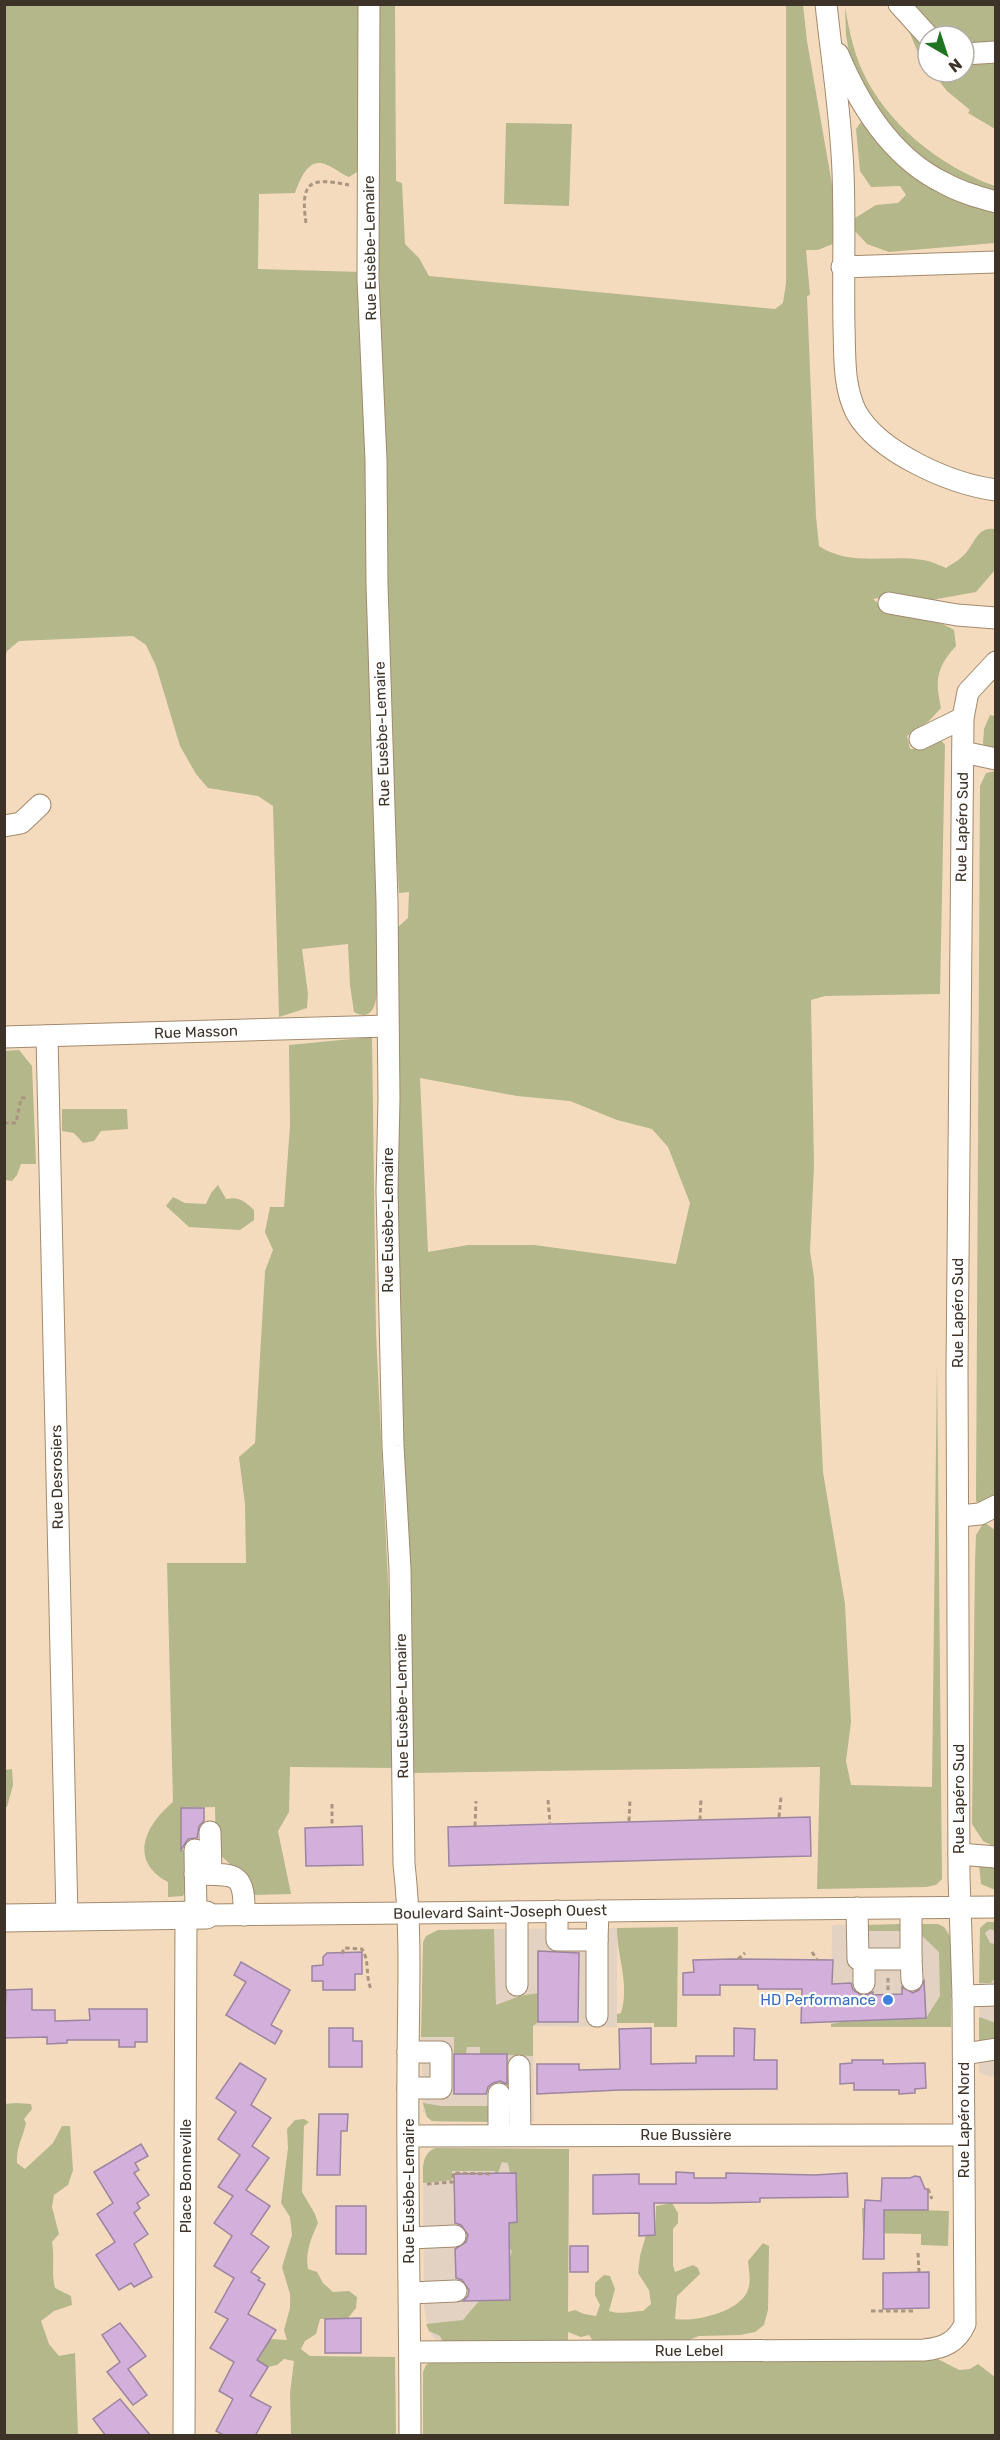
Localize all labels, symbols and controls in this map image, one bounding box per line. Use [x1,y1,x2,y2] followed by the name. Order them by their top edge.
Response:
[916,24,976,84] north arrow
[945,54,966,76] text: N
[360,175,380,321] street label: Rue Eusèbe-Lemaire
[370,661,394,807] street label: Rue Eusèbe-Lemaire
[952,772,972,882] street label: Rue Lapéro Sud
[154,1022,238,1042] street label: Rue Masson
[379,1147,397,1293] street label: Rue Eusèbe-Lemaire
[949,1258,967,1368] street label: Rue Lapéro Sud
[47,1424,67,1529] street label: Rue Desrosiers
[392,1633,412,1779] street label: Rue Eusèbe-Lemaire
[950,1744,968,1854] street label: Rue Lapéro Sud
[393,1901,607,1923] street label: Boulevard Saint-Joseph Ouest
[760,1991,876,2009] place label: HD Performance
[881,1993,895,2007] marker: HD Performance
[955,2062,973,2178] street label: Rue Lapéro Nord
[400,2118,418,2264] street label: Rue Eusèbe-Lemaire
[177,2119,195,2233] street label: Place Bonneville
[640,2126,732,2144] street label: Rue Bussière
[655,2342,723,2360] street label: Rue Lebel

